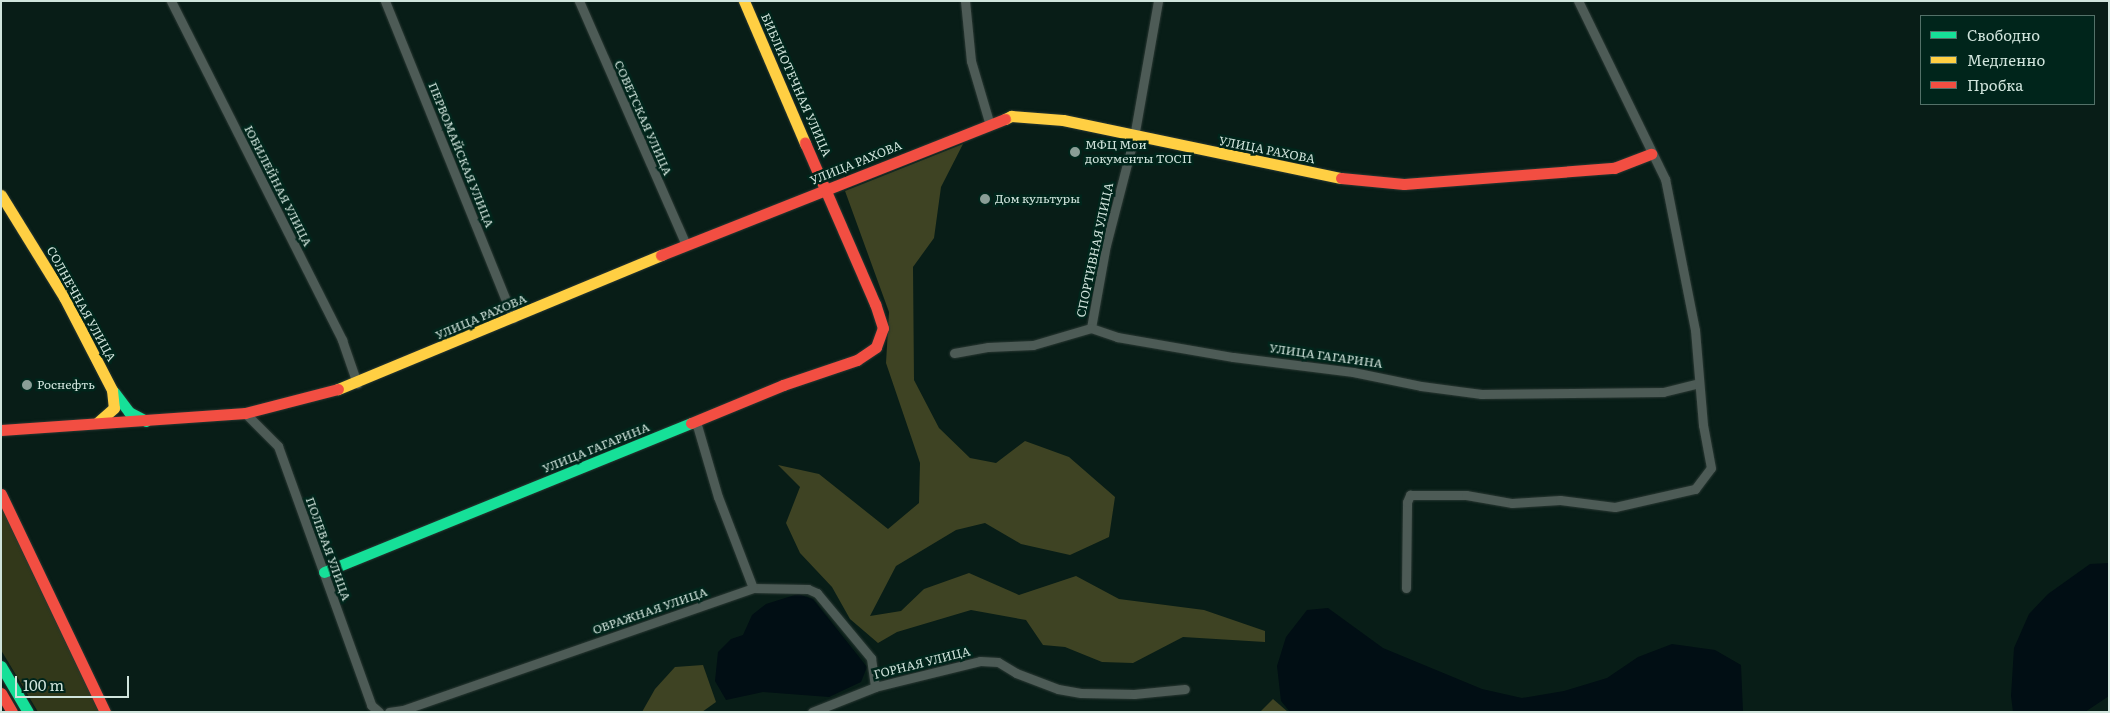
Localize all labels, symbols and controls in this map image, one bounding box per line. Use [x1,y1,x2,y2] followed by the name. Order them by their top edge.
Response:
[758,11,834,159] street label: БИБЛИОТЕЧНАЯ УЛИЦА
[1920,15,2095,105] legend
[1967,23,2040,46] text: Свободно
[1967,48,2045,71] text: Медленно
[611,58,675,178] street label: СОВЕТСКАЯ УЛИЦА
[1967,73,2023,96] text: Пробка
[425,80,497,230] street label: ПЕРВОМАЙСКАЯ УЛИЦА
[241,123,315,249] street label: ЮБИЛЕЙНАЯ УЛИЦА
[1218,134,1316,166] street label: УЛИЦА РАХОВА
[808,138,904,188] street label: УЛИЦА РАХОВА
[1085,138,1192,166] place label: МФЦ Мои документы ТОСП
[1069,146,1081,158] marker: МФЦ Мои документы ТОСП
[1074,181,1116,319] street label: СПОРТИВНАЯ УЛИЦА
[995,192,1080,206] place label: Дом культуры
[979,193,991,205] marker: Дом культуры
[43,244,119,364] street label: СОЛНЕЧНАЯ УЛИЦА
[433,291,529,343] street label: УЛИЦА РАХОВА
[1268,341,1384,371] street label: УЛИЦА ГАГАРИНА
[37,378,95,392] place label: Роснефть
[21,379,33,391] marker: Роснефть
[540,420,652,476] street label: УЛИЦА ГАГАРИНА
[303,495,353,603] street label: ПОЛЕВАЯ УЛИЦА
[591,585,709,637] street label: ОВРАЖНАЯ УЛИЦА
[872,644,972,682] street label: ГОРНАЯ УЛИЦА
[18,666,131,698] scale bar
[23,673,64,696] text: 100 m

